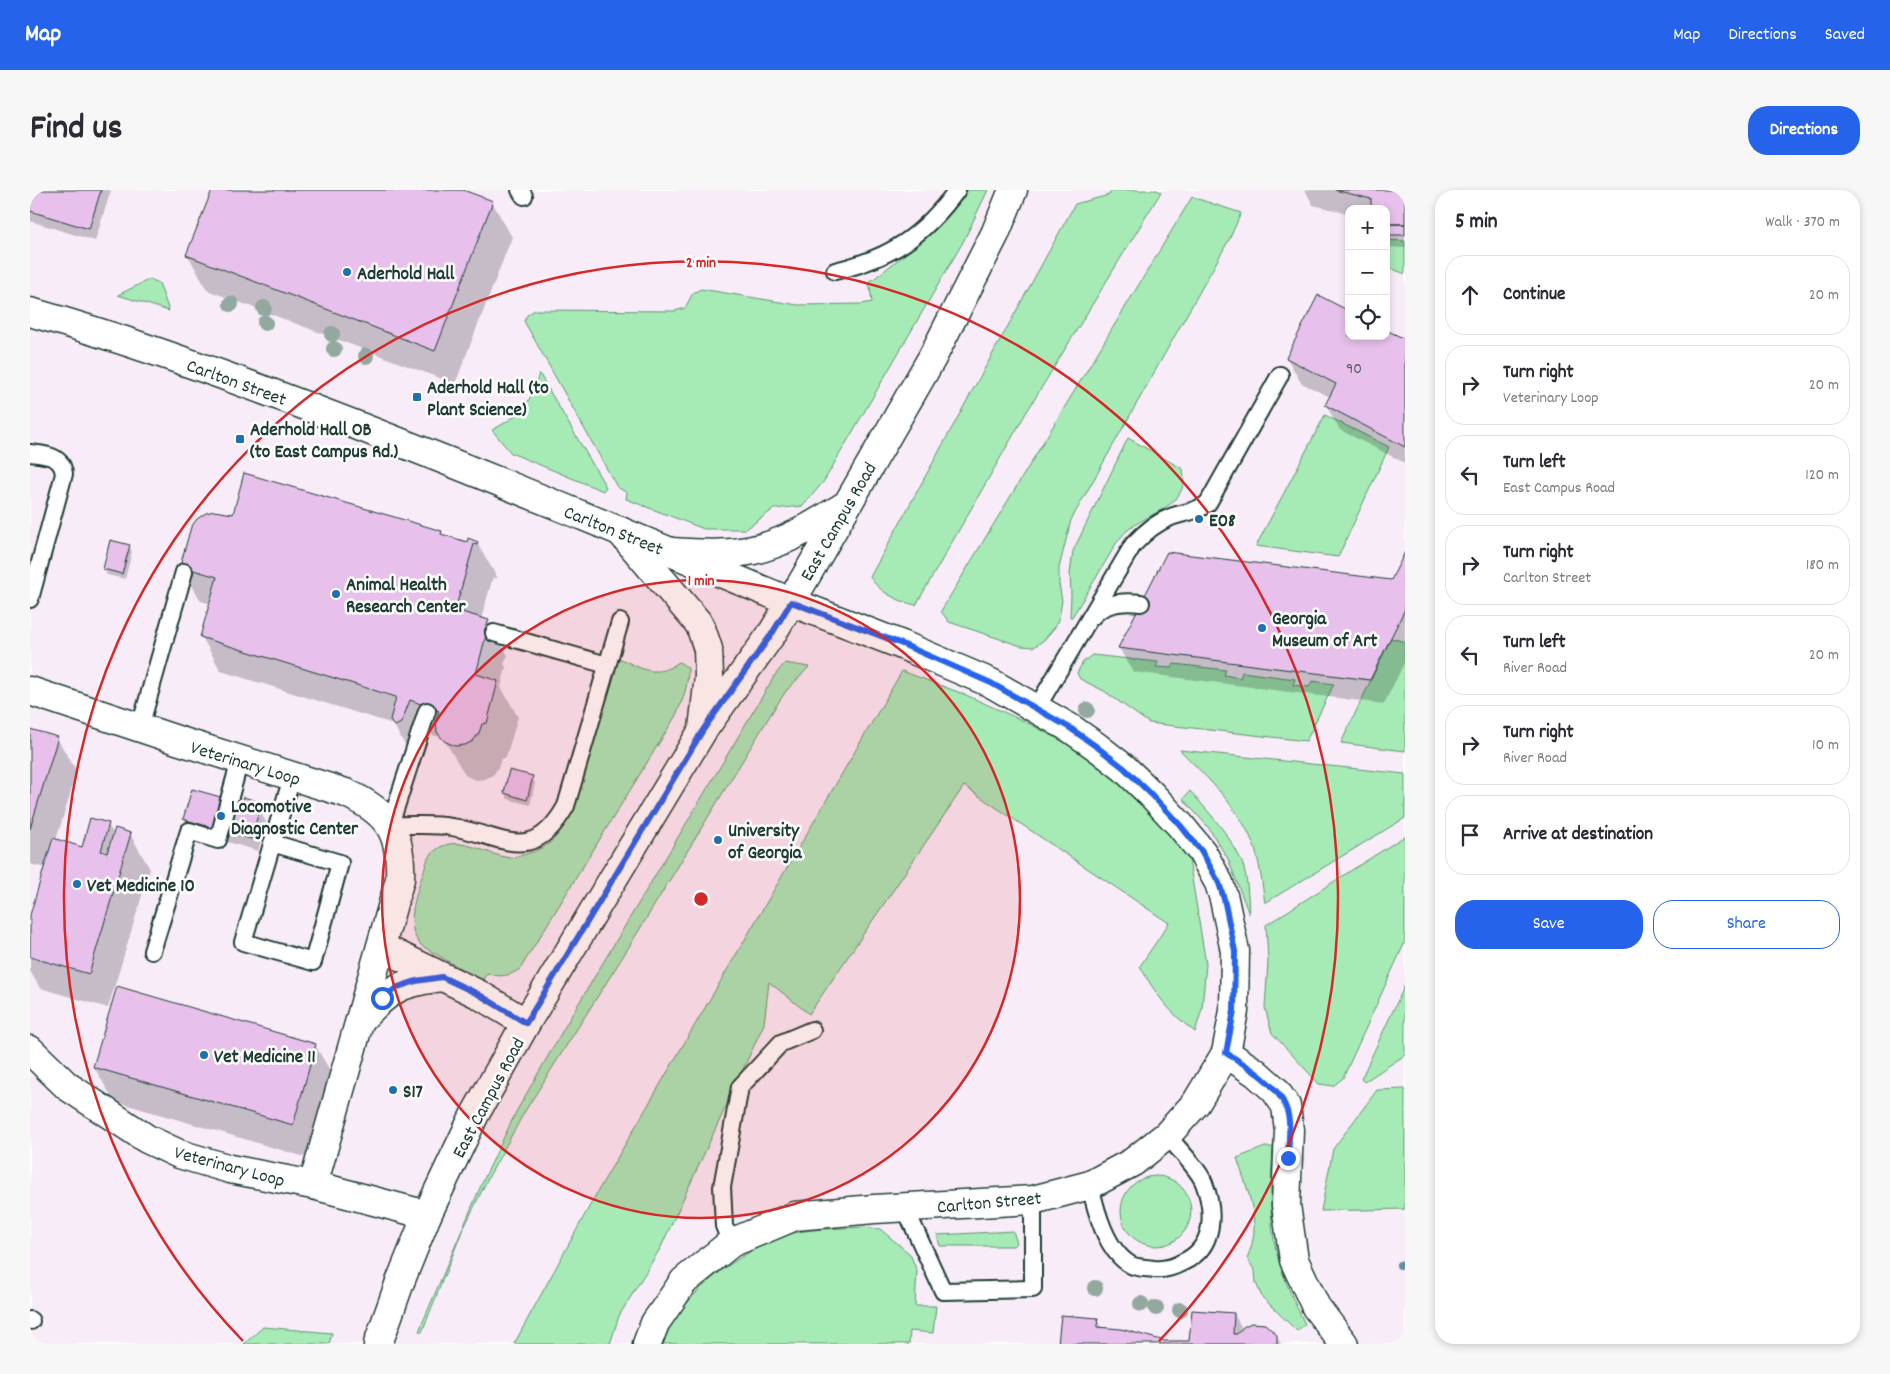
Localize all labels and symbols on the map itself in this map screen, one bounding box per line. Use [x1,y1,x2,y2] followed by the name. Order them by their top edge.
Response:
[686,253,716,275] text: 2 min
[357,262,455,289] place label: Aderhold Hall
[341,266,353,278] marker: Aderhold Hall
[182,354,290,415] street label: Carlton Street
[1346,358,1362,381] house number: 90
[427,376,549,425] place label: Aderhold Hall (to Plant Science)
[411,391,423,403] marker: Aderhold Hall (to Plant Science)
[250,418,398,467] place label: Aderhold Hall OB (to East Campus Rd.)
[234,433,246,445] marker: Aderhold Hall OB (to East Campus Rd.)
[795,458,885,587] street label: East Campus Road
[559,500,666,564] street label: Carlton Street
[1209,509,1236,536] place label: E08
[1193,513,1205,525] marker: E08
[688,571,714,593] text: 1 min
[346,573,467,622] place label: Animal Health Research Center
[330,588,342,600] marker: Animal Health Research Center
[1272,607,1377,656] place label: Georgia Museum of Art
[1256,622,1268,634] marker: Georgia Museum of Art
[187,736,303,795] street label: Veterinary Loop
[231,795,359,844] place label: Locomotive Diagnostic Center
[215,810,227,822] marker: Locomotive Diagnostic Center
[728,819,803,868] place label: University of Georgia
[712,834,724,846] marker: University of Georgia
[87,874,195,901] place label: Vet Medicine 10
[71,878,83,890] marker: Vet Medicine 10
[692,890,710,908] centre of rings
[371,987,394,1010] route start
[447,1034,533,1164] street label: East Campus Road
[214,1045,316,1072] place label: Vet Medicine 11
[198,1049,210,1061] marker: Vet Medicine 11
[403,1080,423,1107] place label: S17
[387,1084,399,1096] marker: S17
[171,1141,287,1196] street label: Veterinary Loop
[1277,1147,1300,1170] route end
[936,1186,1043,1222] street label: Carlton Street

